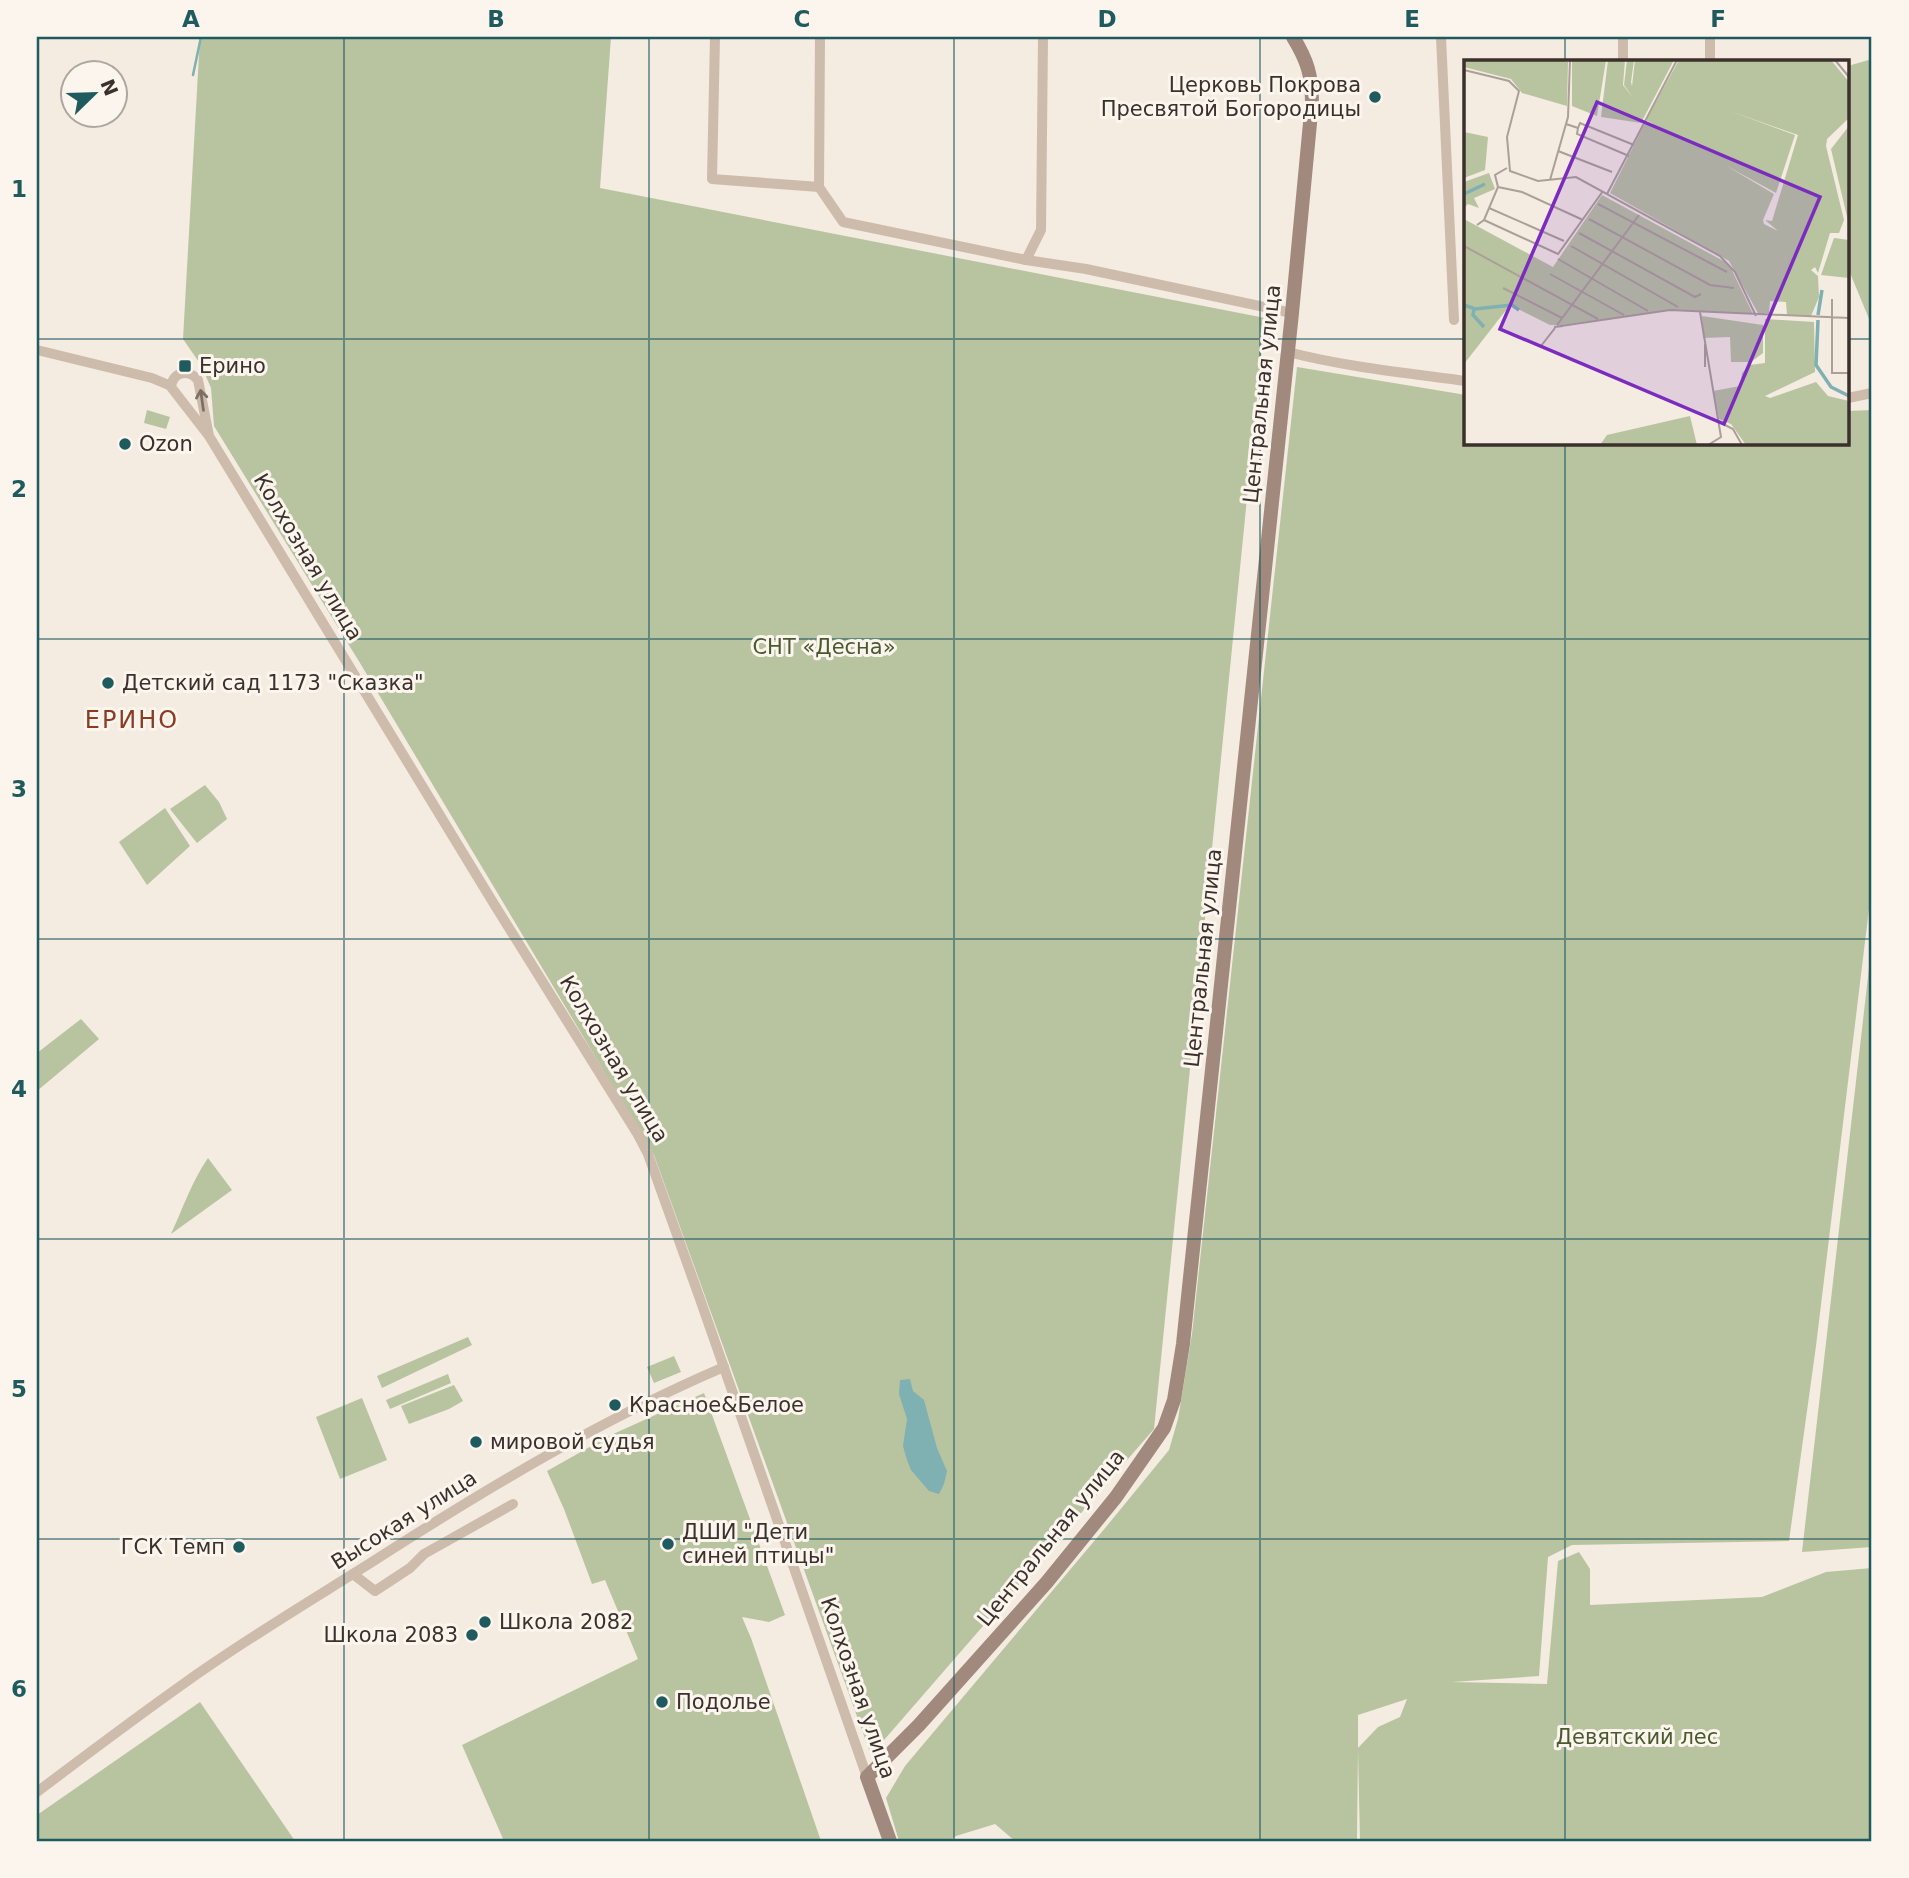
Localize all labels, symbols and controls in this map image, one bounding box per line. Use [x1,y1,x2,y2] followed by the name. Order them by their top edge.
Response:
[182,6,200,32] text: A
[487,6,505,32] text: B
[794,6,810,32] text: C
[1097,6,1117,32] text: D
[1404,6,1420,32] text: E
[1710,6,1726,32] text: F
[60,60,130,130] north arrow
[1464,60,1850,444] inset map
[1101,73,1361,121] place label: Церковь Покрова Пресвятой Богородицы
[96,76,123,99] text: N
[1367,89,1383,105] marker: Церковь Покрова Пресвятой Богородицы
[11,176,27,202] text: 1
[1239,283,1285,505] street label: Центральная улица
[199,354,266,378] place label: Ерино
[177,358,193,374] marker: Ерино
[196,389,209,412] one-way arrow
[139,432,193,456] place label: Ozon
[117,436,133,452] marker: Ozon
[249,469,367,645] street label: Колхозная улица
[11,476,27,502] text: 2
[752,635,896,659] park label: СНТ «Десна»
[122,671,424,695] place label: Детский сад 1173 "Сказка"
[100,675,116,691] marker: Детский сад 1173 "Сказка"
[85,706,179,734] district label: ЕРИНО
[11,776,27,802] text: 3
[1180,847,1226,1069] street label: Центральная улица
[555,971,673,1147] street label: Колхозная улица
[11,1076,27,1102] text: 4
[11,1376,27,1402] text: 5
[629,1393,804,1417] place label: Красное&Белое
[607,1397,623,1413] marker: Красное&Белое
[490,1430,655,1454] place label: мировой судья
[468,1434,484,1450] marker: мировой судья
[973,1445,1129,1631] street label: Центральная улица
[327,1466,481,1574] street label: Высокая улица
[682,1520,834,1568] place label: ДШИ "Дети синей птицы"
[121,1535,225,1559] place label: ГСК Темп
[660,1536,676,1552] marker: ДШИ "Дети синей птицы"
[231,1539,247,1555] marker: ГСК Темп
[816,1594,900,1782] street label: Колхозная улица
[499,1610,633,1634] place label: Школа 2082
[477,1614,493,1630] marker: Школа 2082
[324,1623,458,1647] place label: Школа 2083
[464,1627,480,1643] marker: Школа 2083
[11,1676,27,1702] text: 6
[676,1690,771,1714] place label: Подолье
[654,1694,670,1710] marker: Подолье
[1556,1725,1718,1749] park label: Девятский лес

